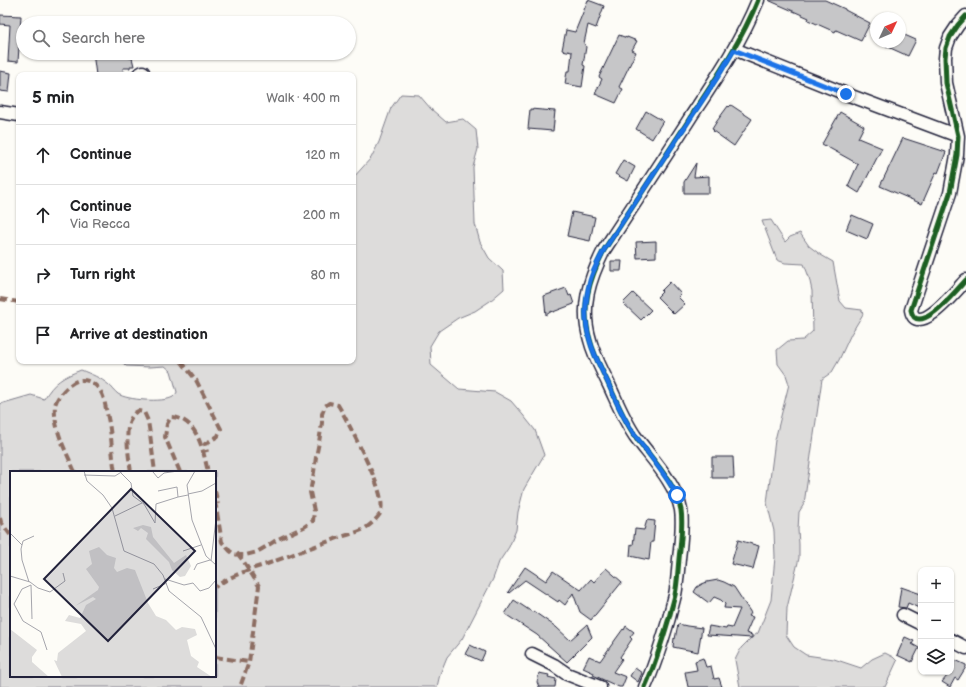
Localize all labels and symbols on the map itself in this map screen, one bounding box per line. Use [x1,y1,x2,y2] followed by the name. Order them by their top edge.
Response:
[870,12,906,48] north arrow
[837,85,855,103] route end
[10,471,216,677] inset map
[668,486,686,504] route start

